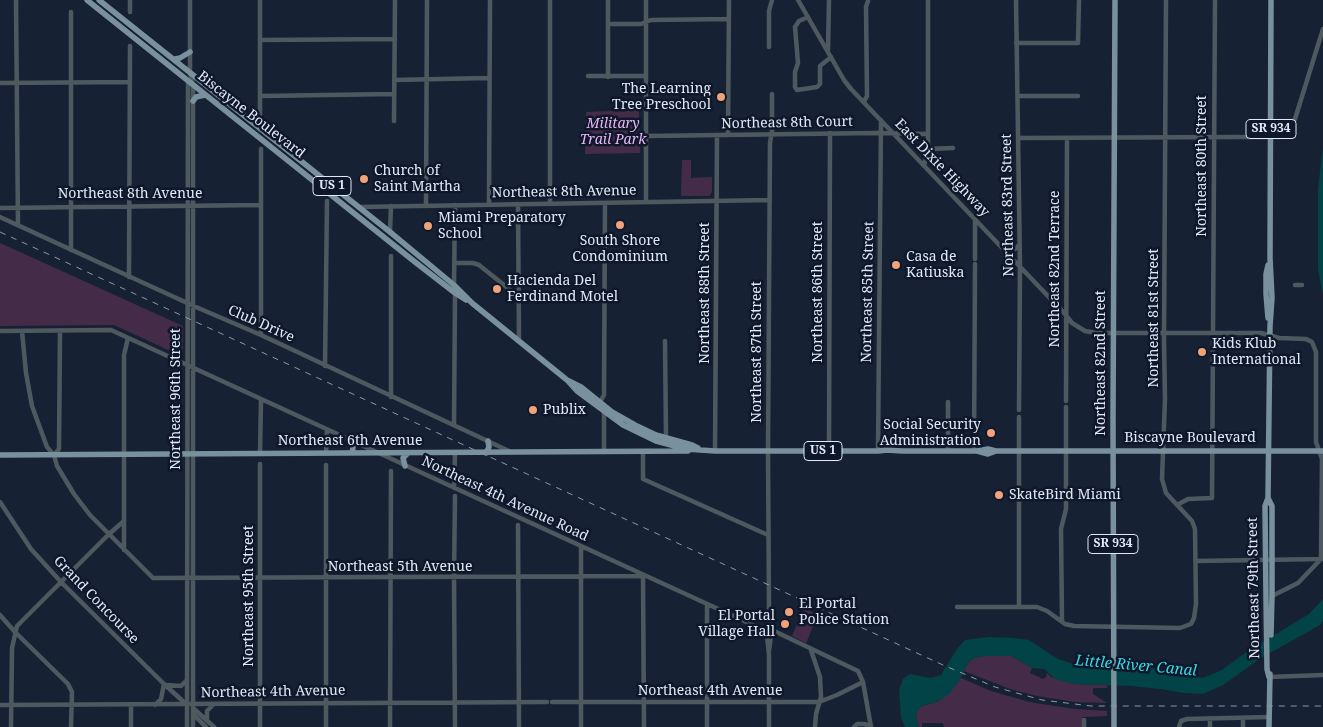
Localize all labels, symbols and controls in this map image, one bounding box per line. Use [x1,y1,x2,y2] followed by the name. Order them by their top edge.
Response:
[194,68,308,162] street label: Biscayne Boulevard
[612,81,711,114] place label: The Learning Tree Preschool
[715,91,727,103] marker: The Learning Tree Preschool
[1194,95,1210,237] street label: Northeast 80th Street
[721,113,853,133] street label: Northeast 8th Court
[580,116,646,148] park label: Military Trail Park
[891,116,993,220] street label: East Dixie Highway
[1246,120,1296,138] road number: SR 934
[998,133,1018,277] street label: Northeast 83rd Street
[374,163,461,196] place label: Church of Saint Martha
[358,173,370,185] marker: Church of Saint Martha
[313,177,351,196] road number: US 1
[491,182,637,202] street label: Northeast 8th Avenue
[58,186,202,202] street label: Northeast 8th Avenue
[1047,191,1063,347] street label: Northeast 82nd Terrace
[438,210,566,242] place label: Miami Preparatory School
[614,219,626,231] marker: South Shore Condominium
[422,220,434,232] marker: Miami Preparatory School
[810,221,826,363] street label: Northeast 86th Street
[858,221,878,363] street label: Northeast 85th Street
[697,222,713,364] street label: Northeast 88th Street
[572,233,668,266] place label: South Shore Condominium
[1146,248,1162,388] street label: Northeast 81st Street
[906,249,964,282] place label: Casa de Katiuska
[890,259,902,271] marker: Casa de Katiuska
[507,273,618,306] place label: Hacienda Del Ferdinand Motel
[749,281,765,423] street label: Northeast 87th Street
[491,283,503,295] marker: Hacienda Del Ferdinand Motel
[1093,290,1109,436] street label: Northeast 82nd Street
[225,302,297,346] street label: Club Drive
[168,328,184,470] street label: Northeast 96th Street
[1212,336,1301,368] place label: Kids Klub International
[1196,346,1208,358] marker: Kids Klub International
[543,402,586,418] place label: Publix
[527,404,539,416] marker: Publix
[880,417,981,450] place label: Social Security Administration
[985,427,997,439] marker: Social Security Administration
[1124,430,1256,446] street label: Biscayne Boulevard
[278,433,422,449] street label: Northeast 6th Avenue
[804,442,842,461] road number: US 1
[419,453,591,545] street label: Northeast 4th Avenue Road
[1009,487,1121,503] place label: SkateBird Miami
[993,489,1005,501] marker: SkateBird Miami
[1244,517,1264,659] street label: Northeast 79th Street
[241,525,257,667] street label: Northeast 95th Street
[1088,534,1138,554] road number: SR 934
[50,553,142,647] street label: Grand Concourse
[328,559,472,575] street label: Northeast 5th Avenue
[799,596,889,628] place label: El Portal Police Station
[783,606,795,618] marker: El Portal Police Station
[698,608,775,640] place label: El Portal Village Hall
[779,618,791,630] marker: El Portal Village Hall
[1074,652,1198,680] water label: Little River Canal
[200,682,346,702] street label: Northeast 4th Avenue
[638,683,782,699] street label: Northeast 4th Avenue

